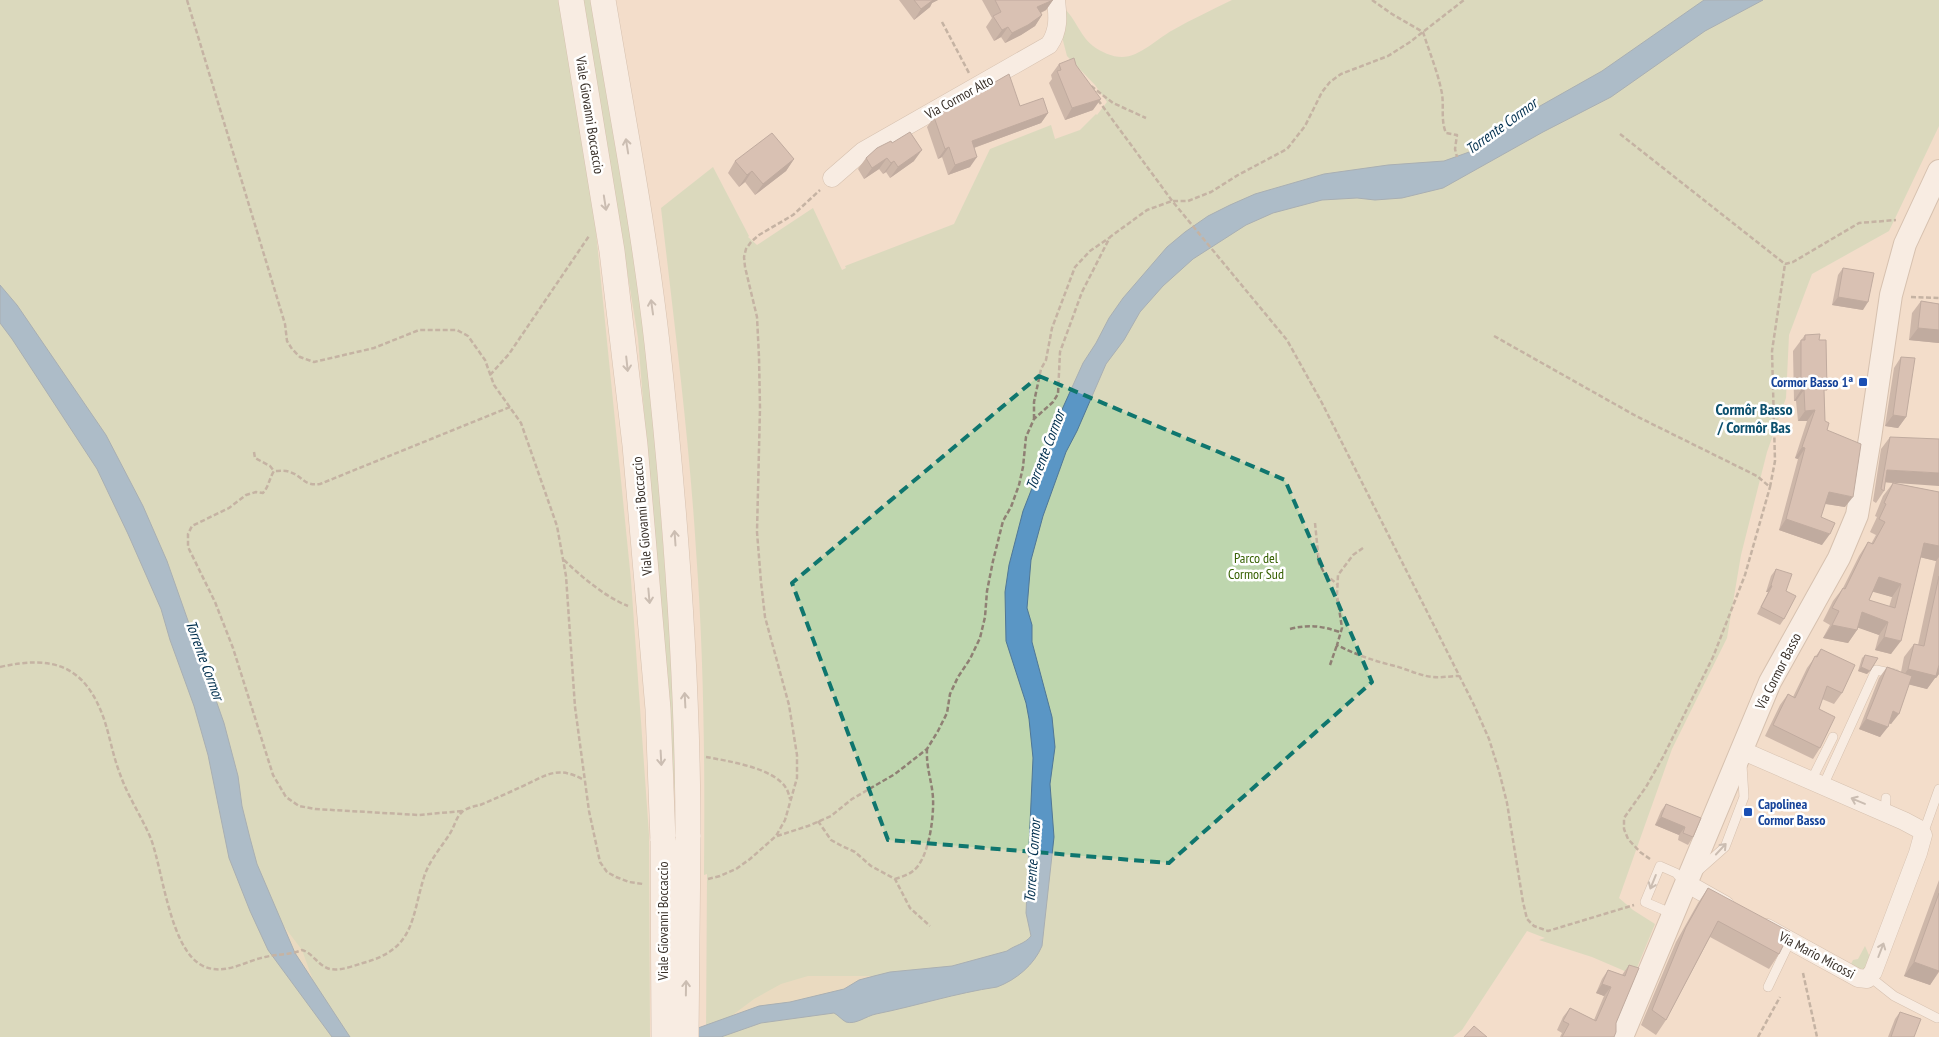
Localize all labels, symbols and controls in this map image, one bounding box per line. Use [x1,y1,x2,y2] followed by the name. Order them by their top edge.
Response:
[572,54,608,175] street label: Viale Giovanni Boccaccio
[921,71,996,124] street label: Via Cormor Alto
[1462,93,1542,158] water label: Torrente Cormor
[622,139,632,155] one-way arrow
[600,195,610,211] one-way arrow
[647,299,657,315] one-way arrow
[622,356,631,372] one-way arrow
[1771,373,1853,391] place label: Cormor Basso 1ª
[1857,376,1869,388] marker: Cormor Basso 1ª
[1715,399,1793,437] district label: Cormôr Basso / Cormôr Bas
[1021,406,1069,492] water label: Torrente Cormor
[628,456,656,577] street label: Viale Giovanni Boccaccio
[670,530,679,546] one-way arrow
[1228,549,1284,583] park label: Parco del Cormor Sud
[644,588,654,604] one-way arrow
[182,618,229,704] water label: Torrente Cormor
[1751,630,1805,713] street label: Via Cormor Basso
[680,693,690,709] one-way arrow
[656,750,665,766] one-way arrow
[1758,795,1825,829] place label: Capolinea Cormor Basso
[1851,795,1866,805] one-way arrow
[1742,806,1754,818] marker: Capolinea Cormor Basso
[1020,817,1045,903] water label: Torrente Cormor
[1715,843,1727,856] one-way arrow
[654,861,672,982] street label: Viale Giovanni Boccaccio
[1648,874,1658,889] one-way arrow
[1775,927,1858,983] street label: Via Mario Micossi
[1877,943,1886,959] one-way arrow
[681,981,691,997] one-way arrow

